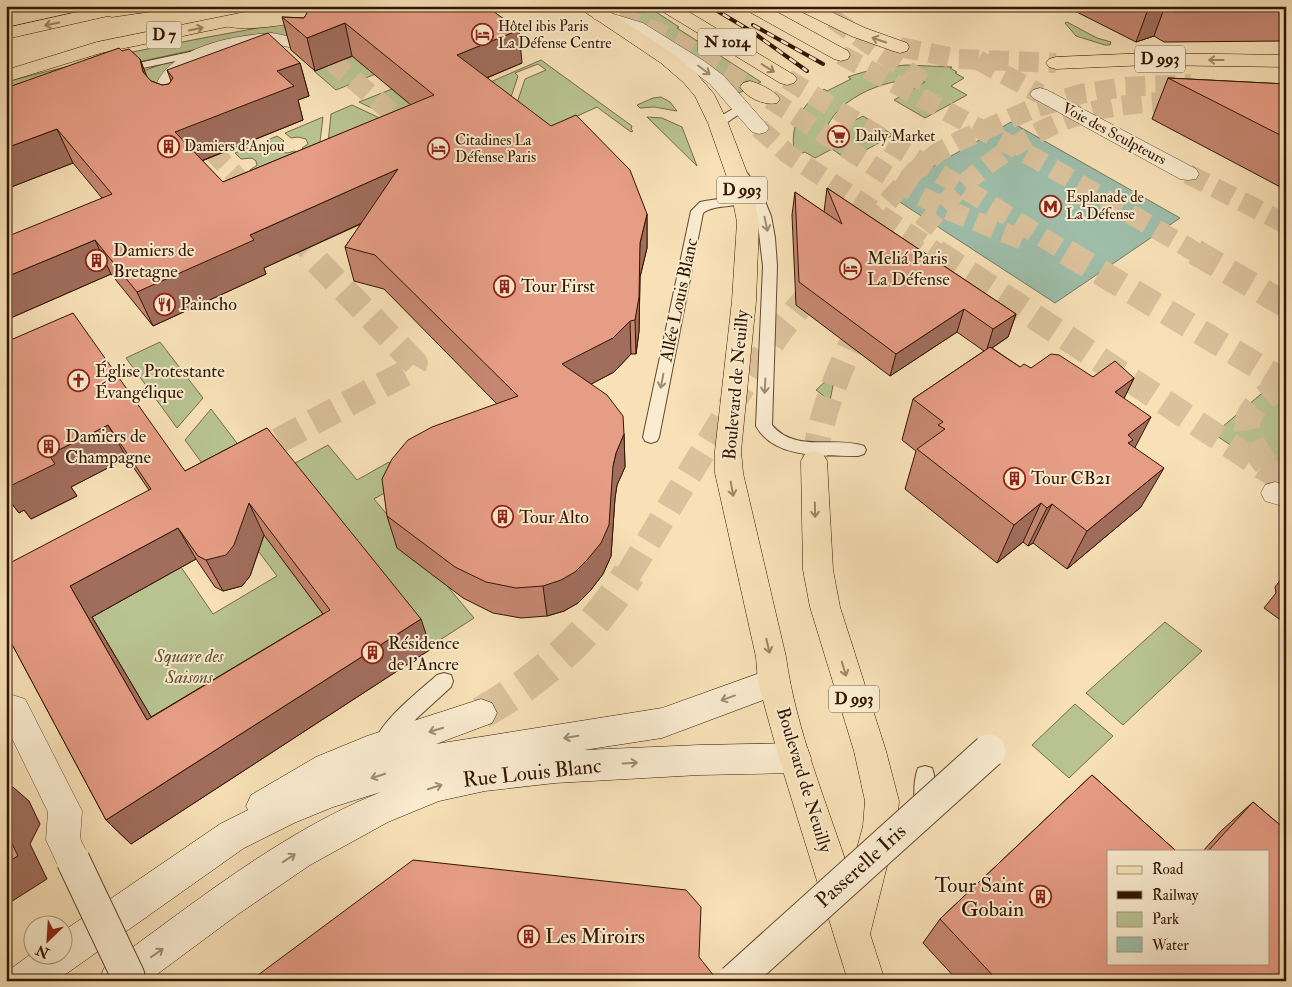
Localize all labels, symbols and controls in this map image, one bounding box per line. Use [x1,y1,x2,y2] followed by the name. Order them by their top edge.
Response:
[498,17,612,53] place label: Hôtel ibis Paris La Défense Centre
[45,20,61,29] one-way arrow
[146,22,182,48] road number: D 7
[470,23,494,47] hotel icon: Hôtel ibis Paris La Défense Centre
[188,24,204,33] one-way arrow
[698,28,756,56] road number: N 1014
[871,34,887,44] one-way arrow
[1135,46,1185,72] road number: D 993
[1208,55,1224,64] one-way arrow
[761,63,775,73] one-way arrow
[697,65,711,75] one-way arrow
[1058,99,1169,170] street label: Voie des Sculpteurs
[827,124,851,148] supermarket icon: Daily Market
[855,127,935,146] place label: Daily Market
[455,131,536,167] place label: Citadines La Défense Paris
[156,134,180,158] building icon: Damiers d'Anjou
[184,137,285,156] place label: Damiers d'Anjou
[427,137,451,161] hotel icon: Citadines La Défense Paris
[717,176,767,204] road number: D 993
[1066,188,1144,224] place label: Esplanade de La Défense
[1038,194,1062,218] metro station icon: Esplanade de La Défense
[761,216,771,232] one-way arrow
[654,236,703,365] street label: Allée Louis Blanc
[113,239,195,283] place label: Damiers de Bretagne
[867,247,950,291] place label: Meliá Paris La Défense
[85,248,109,272] building icon: Damiers de Bretagne
[839,256,863,280] hotel icon: Meliá Paris La Défense
[493,274,517,298] building icon: Tour First
[521,275,595,298] place label: Tour First
[152,292,176,316] restaurant icon: Paincho
[180,293,237,316] place label: Paincho
[718,308,754,461] street label: Boulevard de Neuilly
[95,360,225,404] place label: Église Protestante Évangélique
[67,369,91,393] church icon: Église Protestante Évangélique
[657,373,666,389] one-way arrow
[761,378,770,394] one-way arrow
[65,425,152,469] place label: Damiers de Champagne
[37,434,61,458] building icon: Damiers de Champagne
[1003,466,1027,490] building icon: Tour CB21
[1031,467,1111,490] place label: Tour CB21
[727,480,737,496] one-way arrow
[810,502,819,518] one-way arrow
[491,505,515,529] building icon: Tour Alto
[519,506,589,529] place label: Tour Alto
[388,632,460,676] place label: Résidence de l'Ancre
[764,637,773,653] one-way arrow
[360,641,384,665] building icon: Résidence de l'Ancre
[153,645,225,689] park label: Square des Saisons
[840,660,850,676] one-way arrow
[829,686,879,712] road number: D 993
[721,694,736,703] one-way arrow
[771,705,837,856] street label: Boulevard de Neuilly
[428,725,444,735] one-way arrow
[563,732,579,742] one-way arrow
[461,752,603,794] street label: Rue Louis Blanc
[622,758,638,767] one-way arrow
[370,771,386,781] one-way arrow
[426,782,442,791] one-way arrow
[810,818,912,914] street label: Passerelle Iris
[1107,850,1270,964] legend
[282,853,296,864] one-way arrow
[1152,860,1184,879] text: Road
[934,872,1024,923] place label: Tour Saint Gobain
[1028,885,1052,909] building icon: Tour Saint Gobain
[1152,886,1199,905] text: Railway
[1152,910,1179,929] text: Park
[22,914,72,964] north arrow
[545,923,645,950] place label: Les Miroirs
[517,924,541,948] building icon: Les Miroirs
[1151,936,1189,955] text: Water
[33,941,53,962] text: N
[149,948,163,958] one-way arrow

